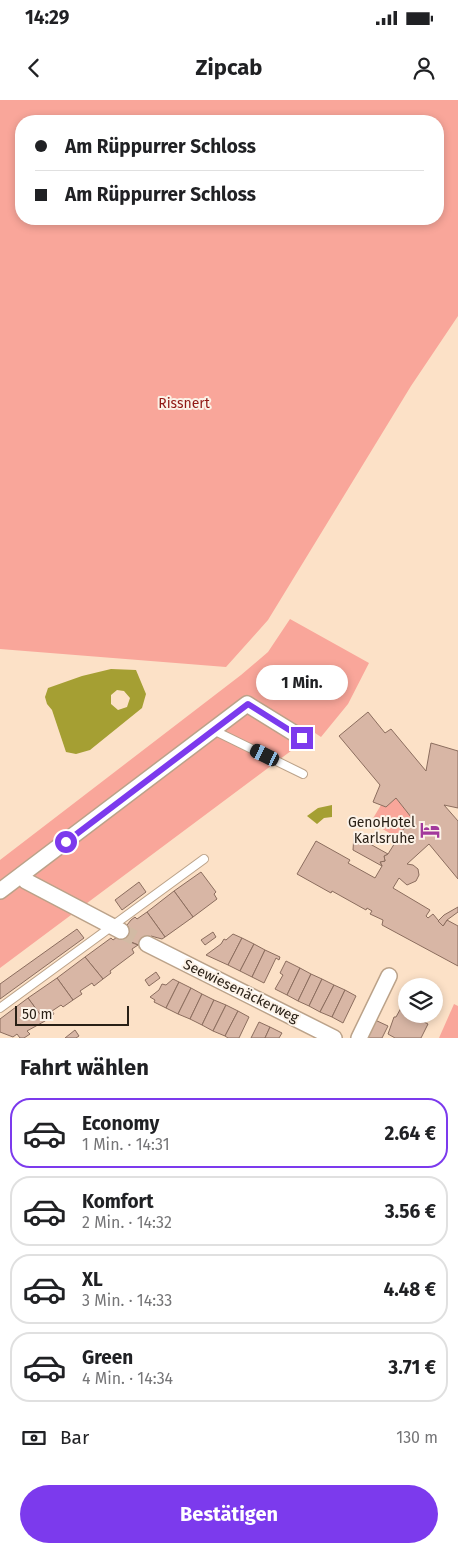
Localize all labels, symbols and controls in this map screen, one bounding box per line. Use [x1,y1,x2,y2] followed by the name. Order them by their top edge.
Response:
[25,6,69,29] text: 14:29
[20,54,48,82] icon: back
[196,54,262,81] text: Zipcab
[410,54,438,82] icon: person
[65,135,256,158] text: Am Rüppurrer Schloss
[65,183,256,206] text: Am Rüppurrer Schloss
[158,395,211,412] park label: Rissnert
[256,666,348,700] callout: 1 Min.
[281,673,323,692] text: 1 Min.
[291,727,313,749] route end
[248,742,281,768] car
[348,814,415,847] place label: GenoHotel Karlsruhe
[419,819,441,841] hotel icon: GenoHotel Karlsruhe
[55,831,77,853] route start
[181,956,302,1027] street label: Seewiesenäckerweg
[398,978,443,1023] map controls
[398,978,443,1023] button: layers
[15,1003,129,1026] scale bar
[22,1006,53,1023] text: 50 m
[20,1054,149,1081] text: Fahrt wählen
[22,1111,67,1156] icon: car
[82,1112,159,1135] text: Economy
[385,1122,436,1145] text: 2.64 €
[82,1135,170,1154] text: 1 Min. · 14:31
[22,1189,67,1234] icon: car
[82,1190,153,1213] text: Komfort
[385,1200,436,1223] text: 3.56 €
[82,1213,172,1232] text: 2 Min. · 14:32
[22,1267,67,1312] icon: car
[82,1268,103,1291] text: XL
[384,1278,436,1301] text: 4.48 €
[82,1291,172,1310] text: 3 Min. · 14:33
[22,1345,67,1390] icon: car
[82,1346,133,1369] text: Green
[388,1356,436,1379] text: 3.71 €
[82,1369,173,1388] text: 4 Min. · 14:34
[20,1424,48,1452] icon: cash
[60,1426,89,1449] text: Bar
[396,1428,438,1447] text: 130 m
[20,1485,438,1543] button: Bestätigen

